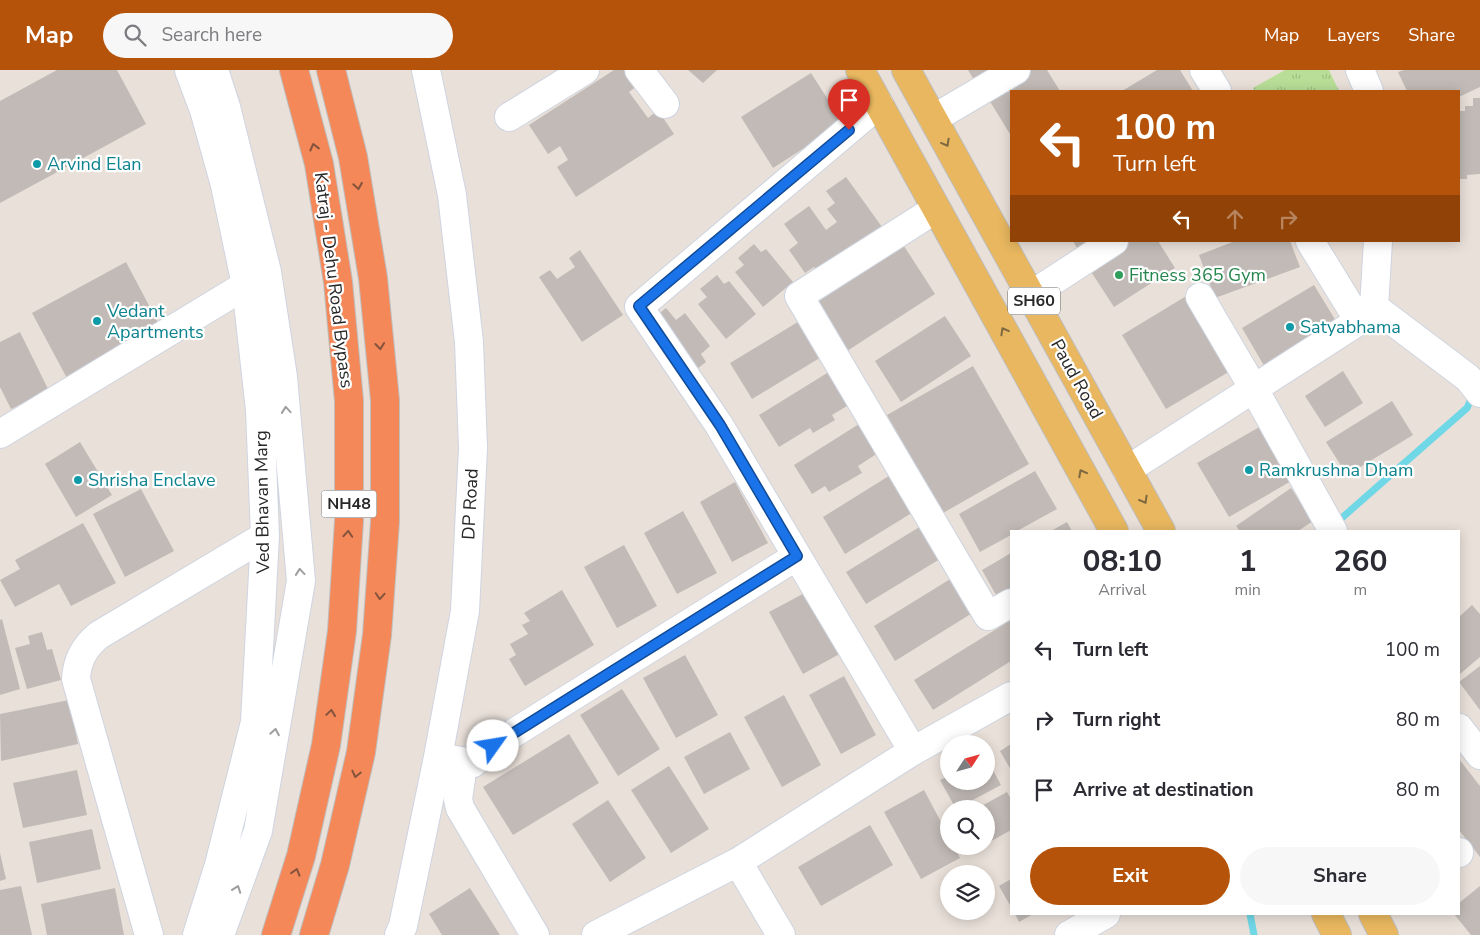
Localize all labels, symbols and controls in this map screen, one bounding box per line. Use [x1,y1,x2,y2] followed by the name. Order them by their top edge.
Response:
[103,13,453,58] search box
[25,19,73,51] text: Map
[121,21,149,49] icon: search
[161,22,262,48] text: Search here
[1264,23,1299,47] text: Map
[1327,23,1380,47] text: Layers
[1408,23,1455,47] text: Share
[828,79,870,130] pin
[835,86,863,114] icon: arrive
[1113,104,1216,151] text: 100 m
[1030,110,1095,175] icon: left
[940,138,950,147] one-way arrow
[309,142,320,151] one-way arrow
[1113,149,1196,179] text: Turn left
[47,152,141,176] place label: Arvind Elan
[31,158,43,170] marker: Arvind Elan
[309,171,359,389] street label: Katraj - Dehu Road Bypass
[353,181,363,190] one-way arrow
[1168,205,1196,233] icon: left
[1221,205,1249,233] icon: ahead
[1274,205,1302,233] icon: right
[1129,263,1266,287] place label: Fitness 365 Gym
[1113,269,1125,281] marker: Fitness 365 Gym
[1008,288,1060,315] road number: SH60
[106,299,204,344] place label: Vedant Apartments
[91,315,103,327] marker: Vedant Apartments
[1300,315,1401,339] place label: Satyabhama
[1284,321,1296,333] marker: Satyabhama
[1000,327,1010,336] one-way arrow
[1045,335,1109,423] street label: Paud Road
[374,343,385,351] one-way arrow
[281,406,292,414] one-way arrow
[249,430,275,575] street label: Ved Bhavan Marg
[1259,458,1413,482] place label: Ramkrushna Dham
[1243,464,1255,476] marker: Ramkrushna Dham
[88,468,216,492] place label: Shrisha Enclave
[456,468,484,540] street label: DP Road
[1078,469,1088,478] one-way arrow
[72,474,84,486] marker: Shrisha Enclave
[322,490,376,518] road number: NH48
[1137,495,1147,504] one-way arrow
[343,530,354,538] one-way arrow
[1083,541,1162,582] text: 08:10
[1239,541,1257,582] text: 1
[1333,541,1387,582] text: 260
[295,567,306,575] one-way arrow
[1098,579,1146,601] text: Arrival
[1234,579,1261,601] text: min
[1354,579,1367,601] text: m
[374,592,385,600] one-way arrow
[1030,636,1058,664] icon: left
[1073,637,1148,663] text: Turn left
[1385,637,1440,663] text: 100 m
[1030,706,1058,734] icon: right
[1073,707,1160,733] text: Turn right
[1396,707,1440,733] text: 80 m
[325,709,335,718] one-way arrow
[466,719,518,771] position arrow
[270,728,280,736] one-way arrow
[940,735,995,790] north arrow
[940,735,995,920] map controls
[351,770,362,779] one-way arrow
[1030,776,1058,804] icon: arrive
[1073,777,1254,803] text: Arrive at destination
[1396,777,1440,803] text: 80 m
[940,800,995,855] button: search
[1030,847,1230,905] button: Exit
[1240,847,1440,905] button: Share
[940,865,995,920] button: layers
[290,868,300,876] one-way arrow
[231,885,241,894] one-way arrow

